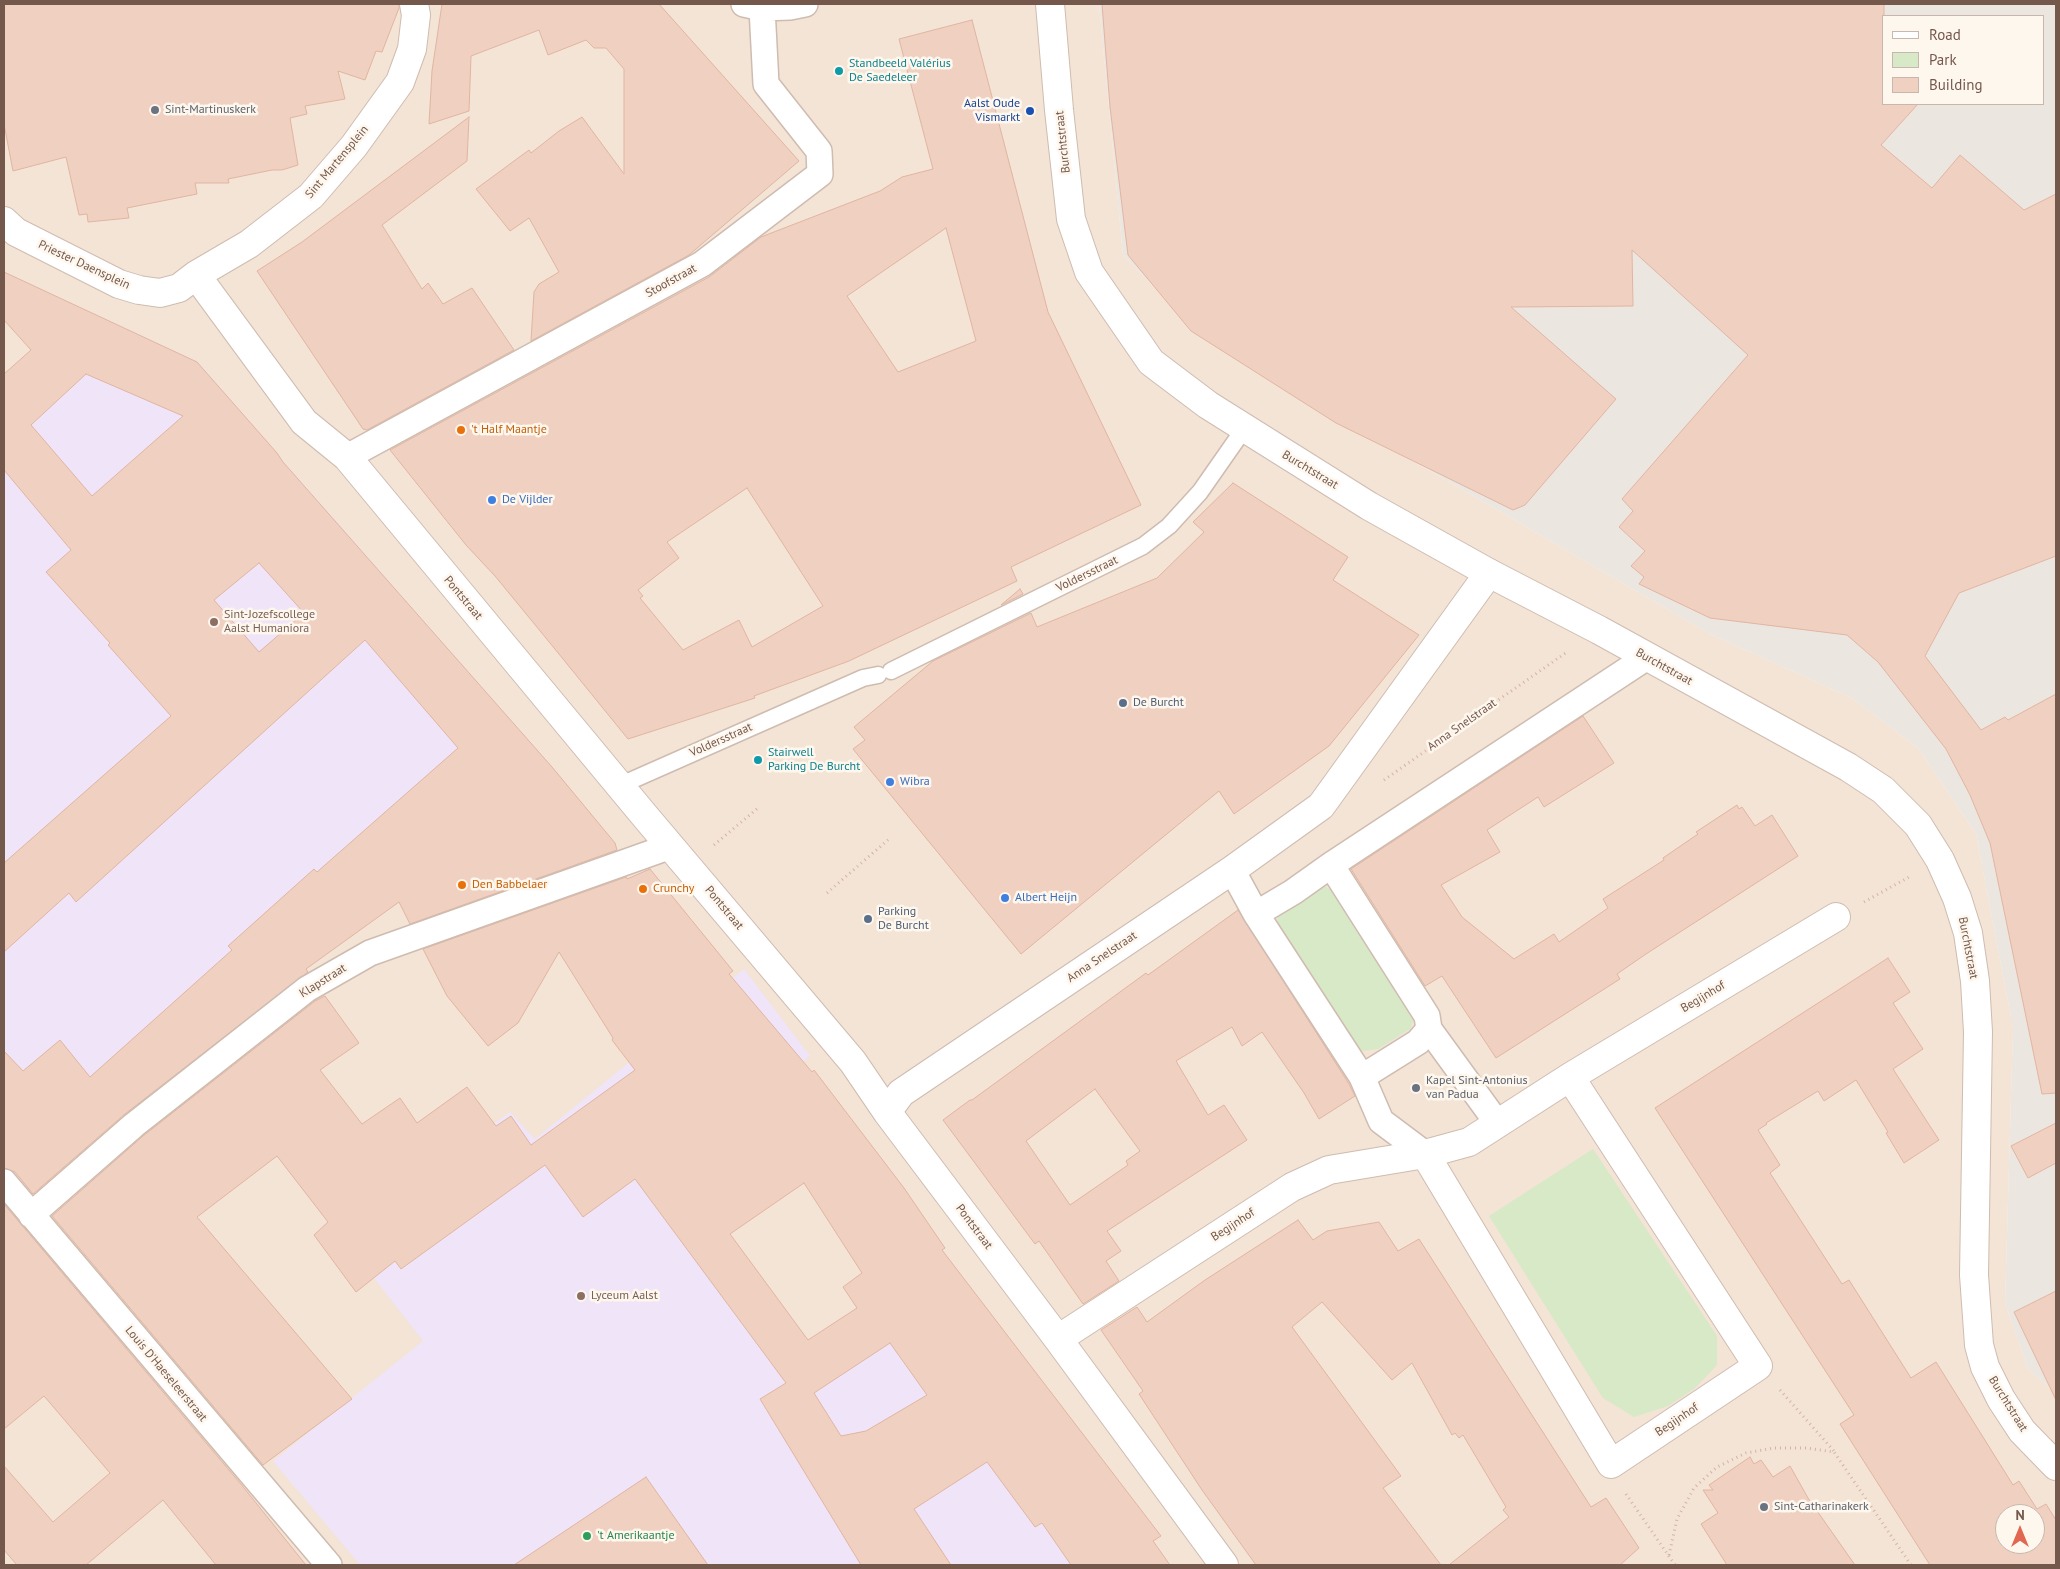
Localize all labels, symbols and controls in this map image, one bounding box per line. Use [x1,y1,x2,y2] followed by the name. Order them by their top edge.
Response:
[1882,15,2045,105] legend
[1929,25,1961,44] text: Road
[1929,50,1957,69] text: Park
[849,57,951,85] place label: Standbeeld Valérius De Saedeleer
[833,65,845,77] marker: Standbeeld Valérius De Saedeleer
[1929,75,1983,94] text: Building
[964,97,1020,125] place label: Aalst Oude Vismarkt
[165,103,256,117] place label: Sint-Martinuskerk
[149,104,161,116] marker: Sint-Martinuskerk
[1024,105,1036,117] marker: Aalst Oude Vismarkt
[1053,110,1073,174] street label: Burchtstraat
[302,123,372,201] street label: Sint Martensplein
[36,237,132,293] street label: Priester Daensplein
[643,261,699,301] street label: Stoofstraat
[471,423,547,437] place label: 't Half Maantje
[455,424,467,436] marker: 't Half Maantje
[1279,448,1341,492] street label: Burchtstraat
[502,493,553,507] place label: De Vijlder
[486,494,498,506] marker: De Vijlder
[1054,553,1120,595] street label: Voldersstraat
[441,573,485,623] street label: Pontstraat
[224,608,315,636] place label: Sint-Jozefscollege Aalst Humaniora
[208,616,220,628] marker: Sint-Jozefscollege Aalst Humaniora
[1633,645,1695,689] street label: Burchtstraat
[1133,696,1184,710] place label: De Burcht
[1425,696,1499,754] street label: Anna Snelstraat
[1117,697,1129,709] marker: De Burcht
[688,720,754,760] street label: Voldersstraat
[768,746,860,774] place label: Stairwell Parking De Burcht
[752,754,764,766] marker: Stairwell Parking De Burcht
[900,775,930,789] place label: Wibra
[884,776,896,788] marker: Wibra
[472,878,547,892] place label: Den Babbelaer
[456,879,468,891] marker: Den Babbelaer
[653,882,694,896] place label: Crunchy
[637,883,649,895] marker: Crunchy
[702,883,746,933] street label: Pontstraat
[1015,891,1077,905] place label: Albert Heijn
[999,892,1011,904] marker: Albert Heijn
[878,905,929,933] place label: Parking De Burcht
[862,913,874,925] marker: Parking De Burcht
[1955,916,1981,980] street label: Burchtstraat
[1064,928,1140,986] street label: Anna Snelstraat
[297,961,349,1001] street label: Klapstraat
[1678,978,1728,1016] street label: Begijnhof
[1426,1074,1528,1102] place label: Kapel Sint-Antonius van Padua
[1410,1082,1422,1094] marker: Kapel Sint-Antonius van Padua
[952,1202,996,1252] street label: Pontstraat
[1208,1206,1258,1244] street label: Begijnhof
[591,1289,658,1303] place label: Lyceum Aalst
[575,1290,587,1302] marker: Lyceum Aalst
[122,1323,210,1425] street label: Louis D'Haeseleerstraat
[1985,1374,2031,1434] street label: Burchtstraat
[1653,1400,1701,1440] street label: Begijnhof
[1774,1500,1869,1514] place label: Sint-Catharinakerk
[1758,1501,1770,1513] marker: Sint-Catharinakerk
[1995,1504,2045,1554] north arrow
[2015,1506,2025,1524] text: N
[597,1529,675,1543] place label: 't Amerikaantje
[581,1530,593,1542] marker: 't Amerikaantje

